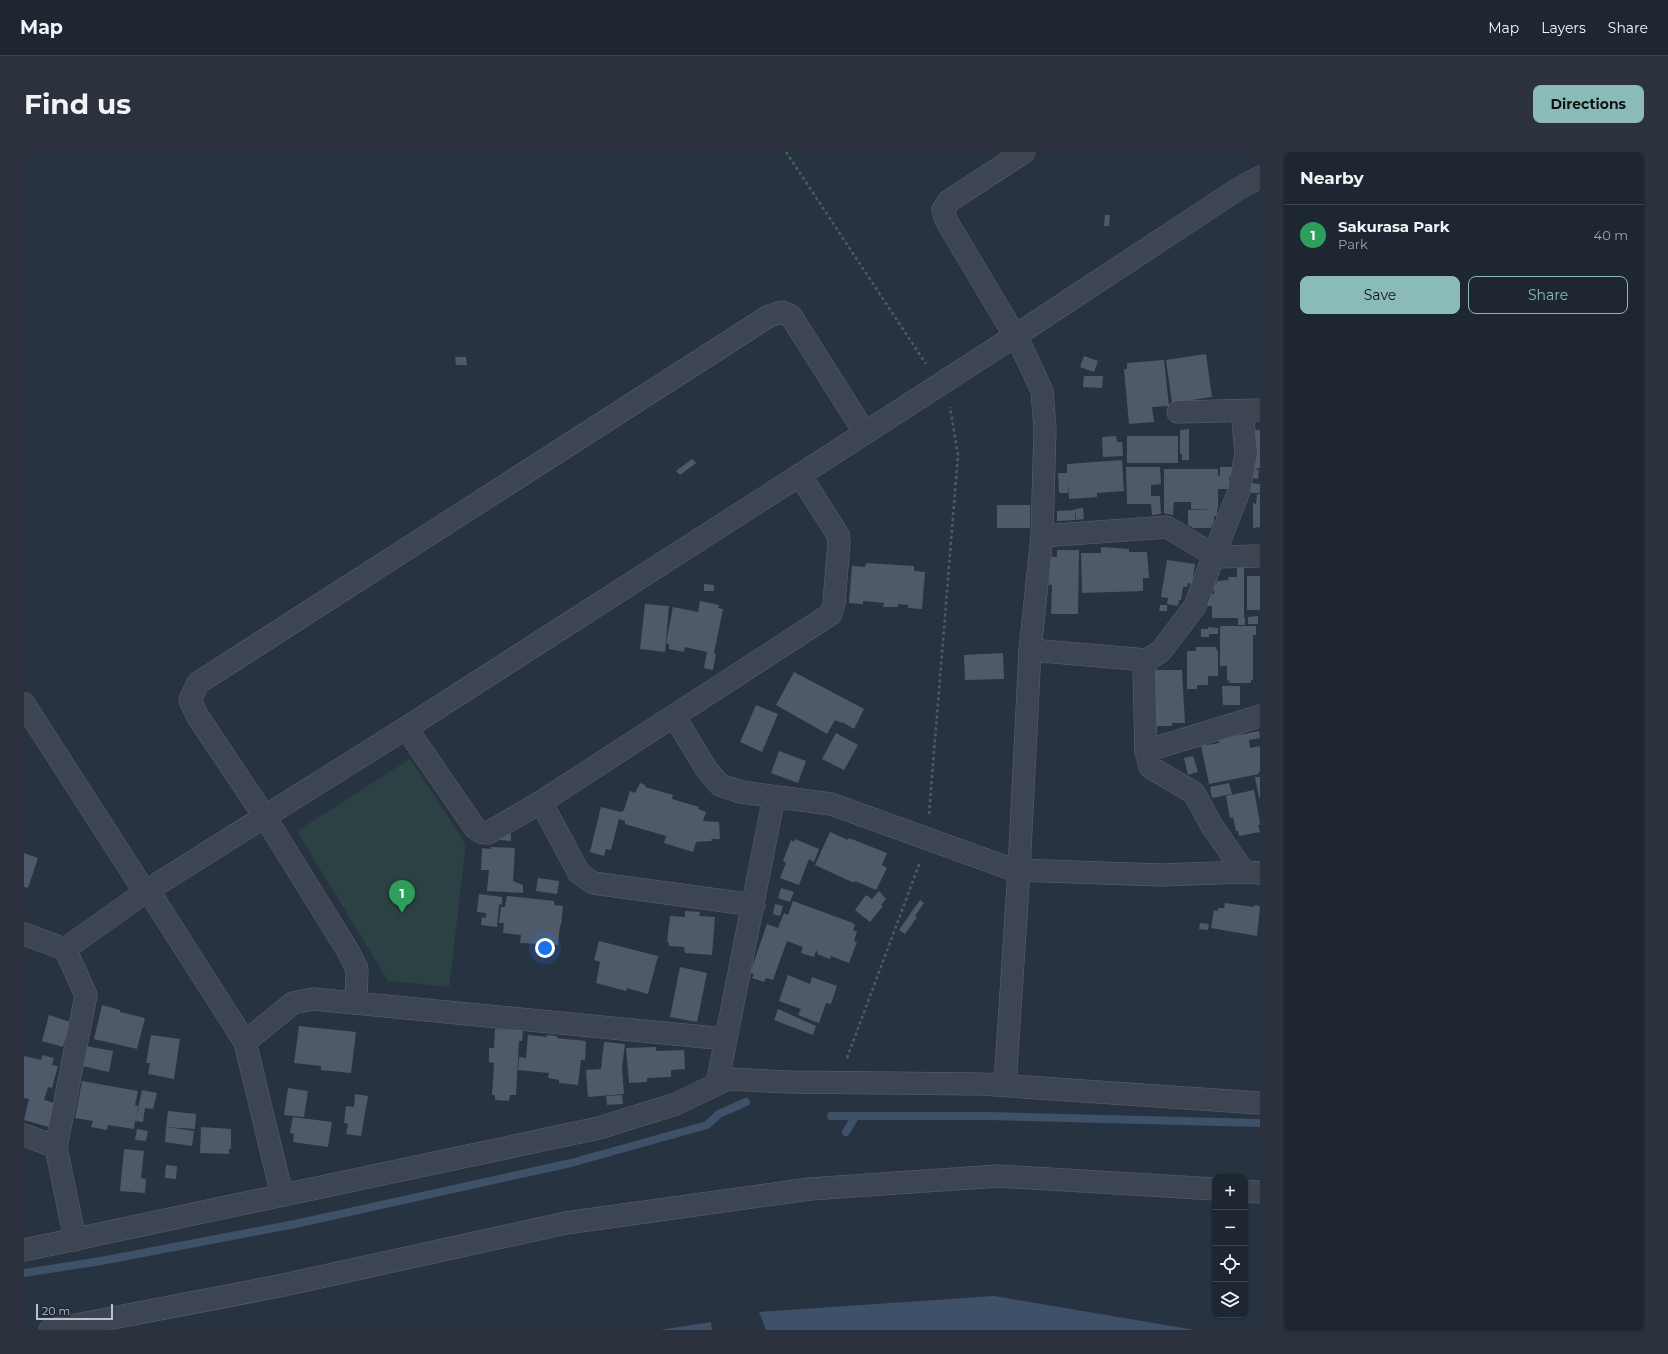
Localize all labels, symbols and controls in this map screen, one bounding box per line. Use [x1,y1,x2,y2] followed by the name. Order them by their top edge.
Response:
[20,16,63,39] text: Map
[1488,19,1519,37] text: Map
[1541,19,1586,37] text: Layers
[1608,19,1648,37] text: Share
[1533,85,1644,123] button: Directions
[24,87,131,121] text: Find us
[1300,168,1364,188] text: Nearby
[1338,217,1450,236] text: Sakurasa Park
[1310,227,1316,243] text: 1
[1594,227,1628,243] text: 40 m
[1338,236,1368,252] text: Park
[1300,276,1460,314] button: Save
[1468,276,1628,314] button: Share
[389,880,415,913] pin: 1
[535,938,555,958] your location
[1212,1174,1248,1318] map controls
[1212,1174,1248,1210] button: +
[1212,1210,1248,1246] button: −
[1212,1246,1248,1282] button: locate
[1212,1282,1248,1318] button: layers
[36,1302,113,1321] scale bar
[42,1304,70,1318] text: 20 m

